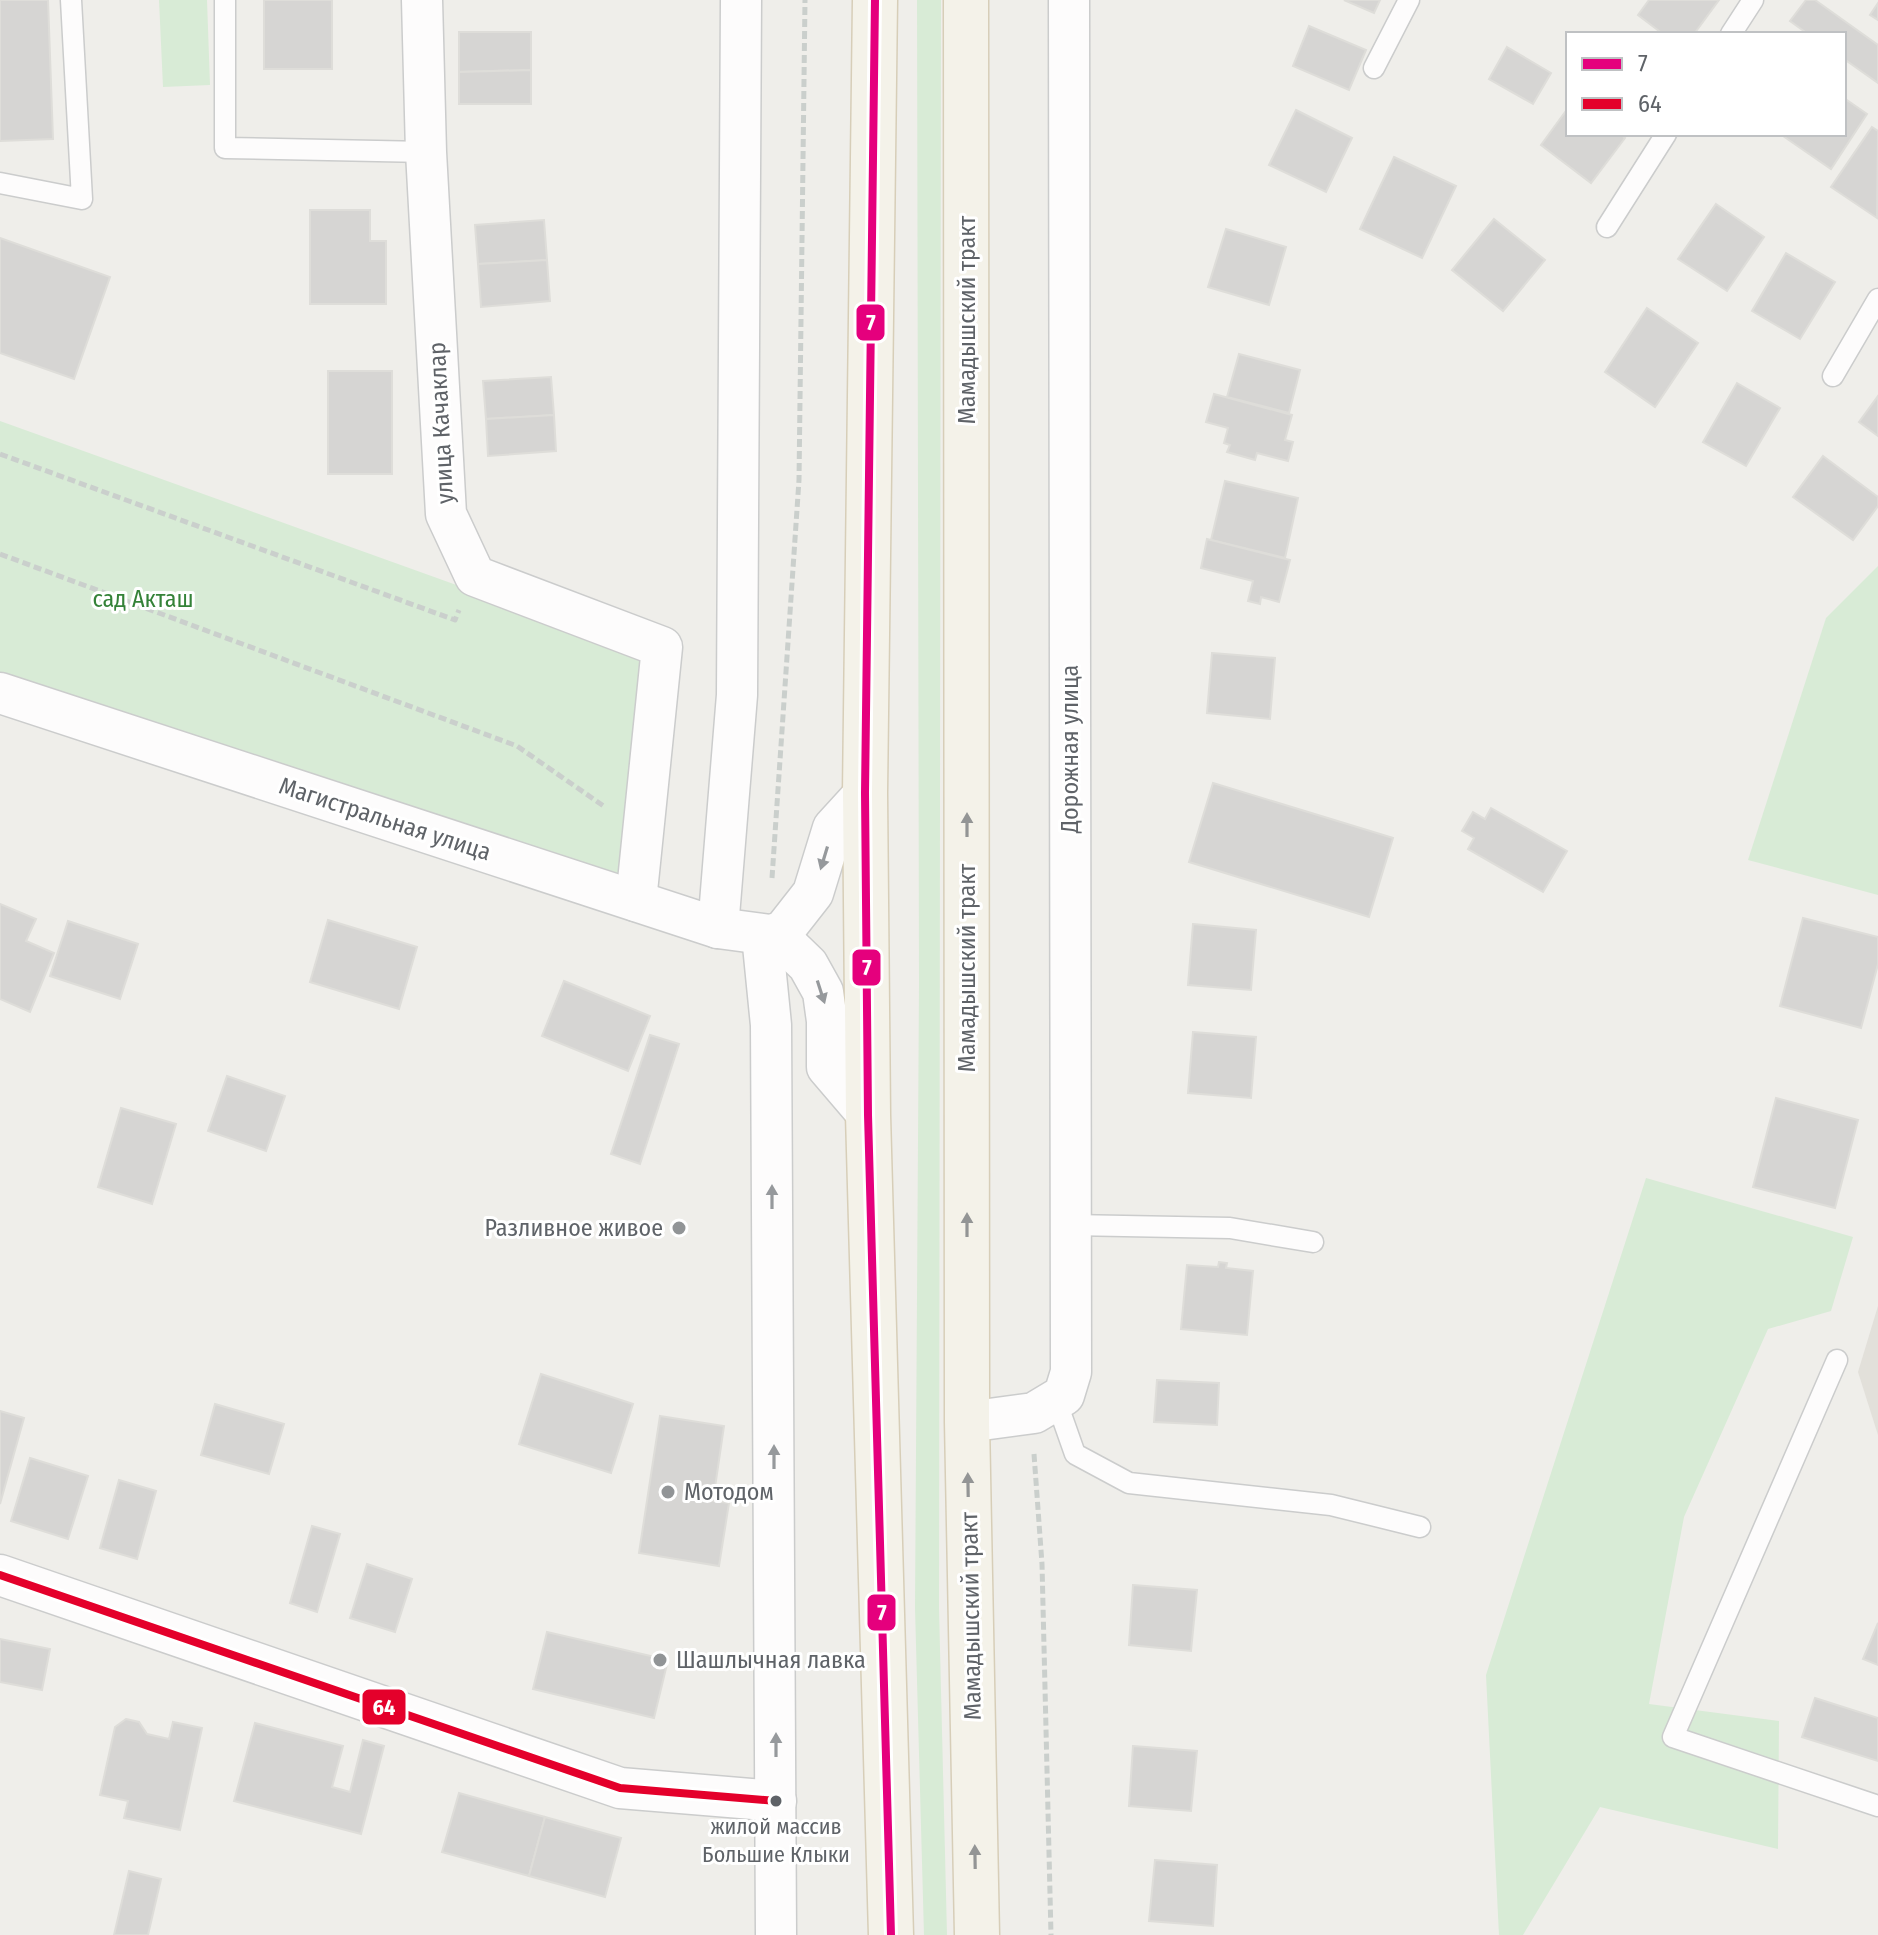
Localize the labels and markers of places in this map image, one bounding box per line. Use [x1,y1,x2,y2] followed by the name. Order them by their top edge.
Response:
[485,1214,663,1242] place label: Разливное живое
[670,1219,688,1237] marker: Разливное живое
[684,1478,774,1506] place label: Мотодом
[659,1483,677,1501] marker: Мотодом
[676,1646,866,1674] place label: Шашлычная лавка
[651,1651,669,1669] marker: Шашлычная лавка
[768,1793,784,1809] marker: жилой массив Большие Клыки
[702,1813,850,1868] place label: жилой массив Большие Клыки

